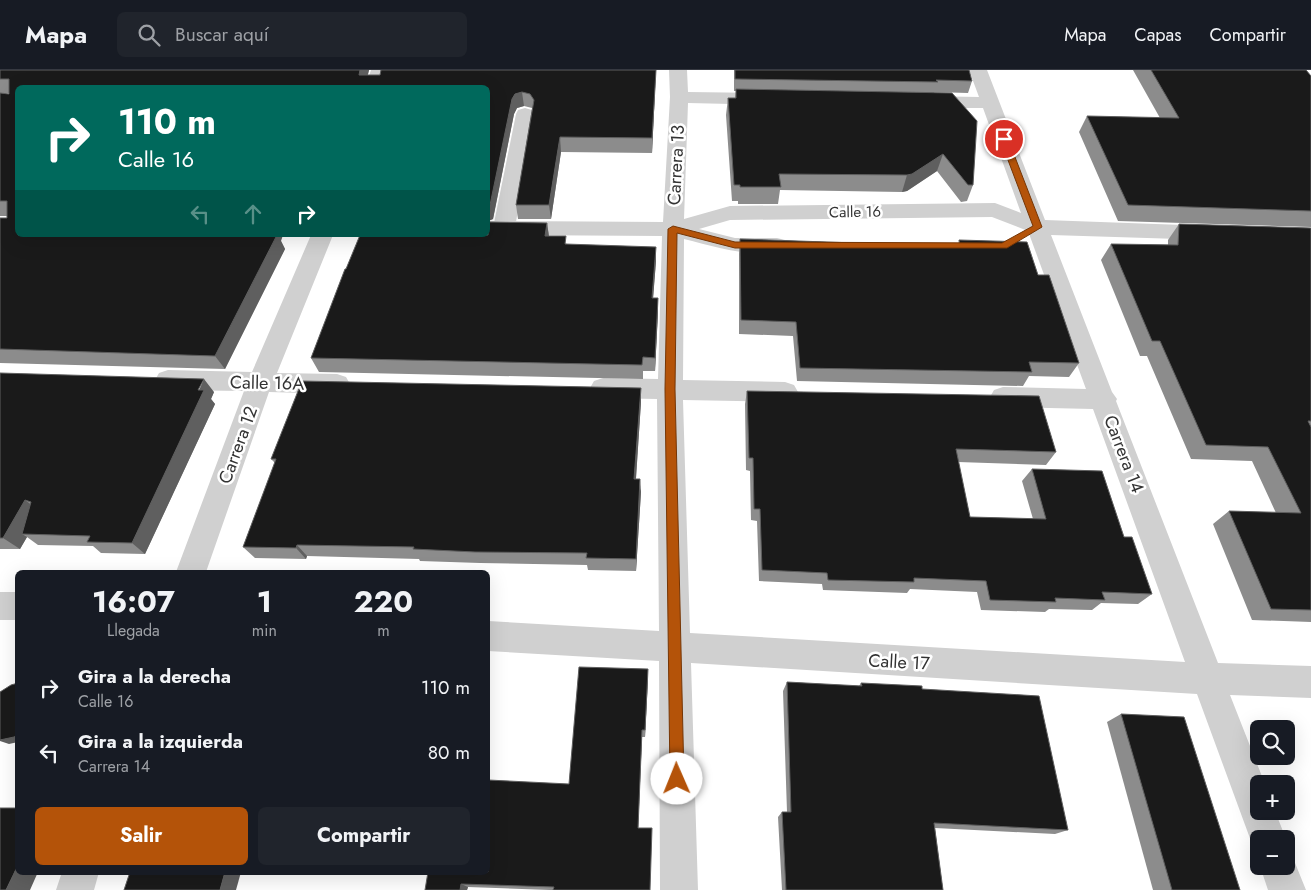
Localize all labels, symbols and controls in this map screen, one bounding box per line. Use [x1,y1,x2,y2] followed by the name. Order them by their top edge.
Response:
[117,12,467,57] search box
[25,17,87,52] text: Mapa
[135,21,163,49] icon: search
[175,21,269,48] text: Buscar aquí
[1064,22,1106,48] text: Mapa
[1134,22,1182,48] text: Capas
[1210,22,1286,48] text: Compartir
[118,97,216,147] text: 110 m
[35,105,100,170] icon: right
[983,118,1025,160] pin
[661,124,691,206] street label: Carrera 13
[990,125,1018,153] icon: arrive
[118,143,194,175] text: Calle 16
[186,200,214,228] icon: left
[239,200,267,228] icon: ahead
[292,200,320,228] icon: right
[829,201,881,223] street label: Calle 16
[230,369,304,397] street label: Calle 16A
[212,403,264,487] street label: Carrera 12
[1097,411,1151,497] street label: Carrera 14
[92,580,175,623] text: 16:07
[257,580,272,623] text: 1
[354,580,413,623] text: 220
[107,619,160,642] text: Llegada
[252,619,277,642] text: min
[377,619,390,642] text: m
[868,647,931,677] street label: Calle 17
[78,663,231,690] text: Gira a la derecha
[35,674,63,702] icon: right
[421,674,470,701] text: 110 m
[78,690,133,713] text: Calle 16
[1250,720,1295,875] map controls
[1250,720,1295,765] button: search
[78,728,243,755] text: Gira a la izquierda
[35,739,63,767] icon: left
[428,739,470,766] text: 80 m
[650,752,702,804] position arrow
[78,755,150,778] text: Carrera 14
[1250,775,1295,820] button: +
[35,807,248,865] button: Salir
[258,807,470,865] button: Compartir
[1250,830,1295,875] button: −

